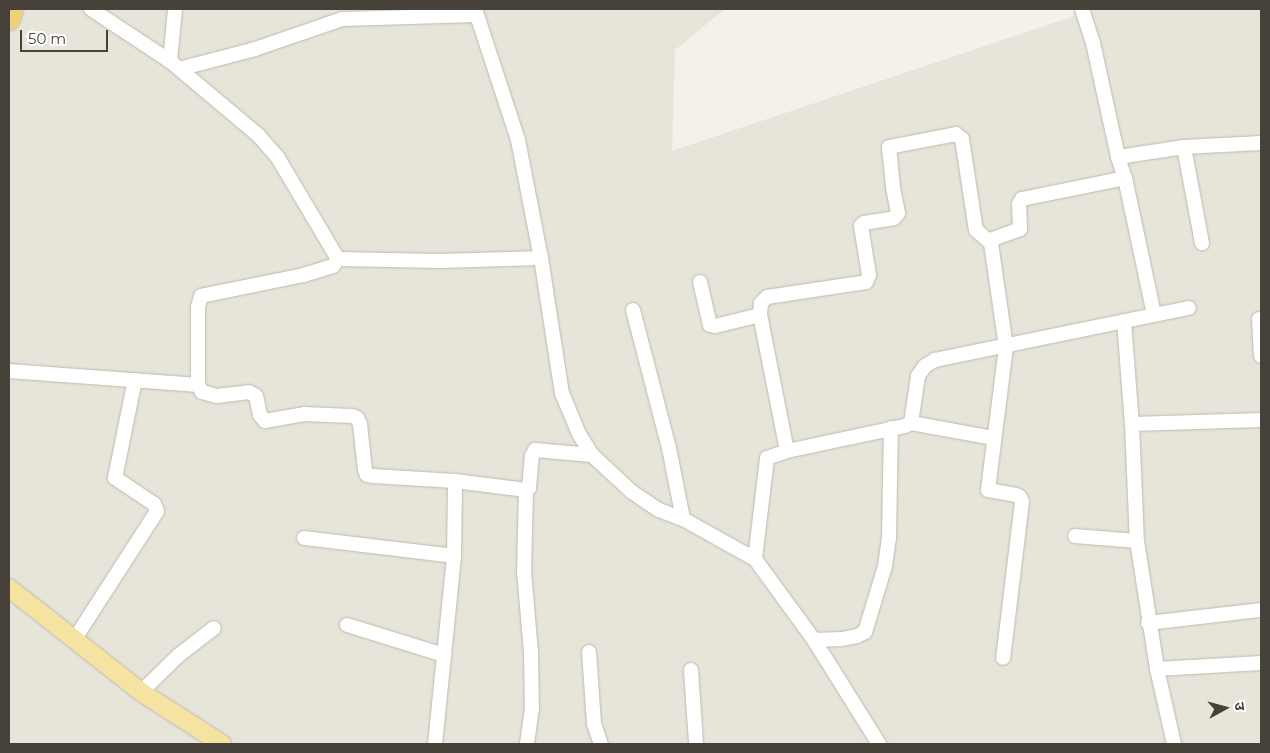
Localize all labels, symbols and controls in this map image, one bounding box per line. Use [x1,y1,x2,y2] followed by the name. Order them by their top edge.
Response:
[22,20,110,52] scale bar
[28,29,66,48] text: 50 m
[1200,683,1250,733] north arrow
[1230,701,1249,711] text: उ

